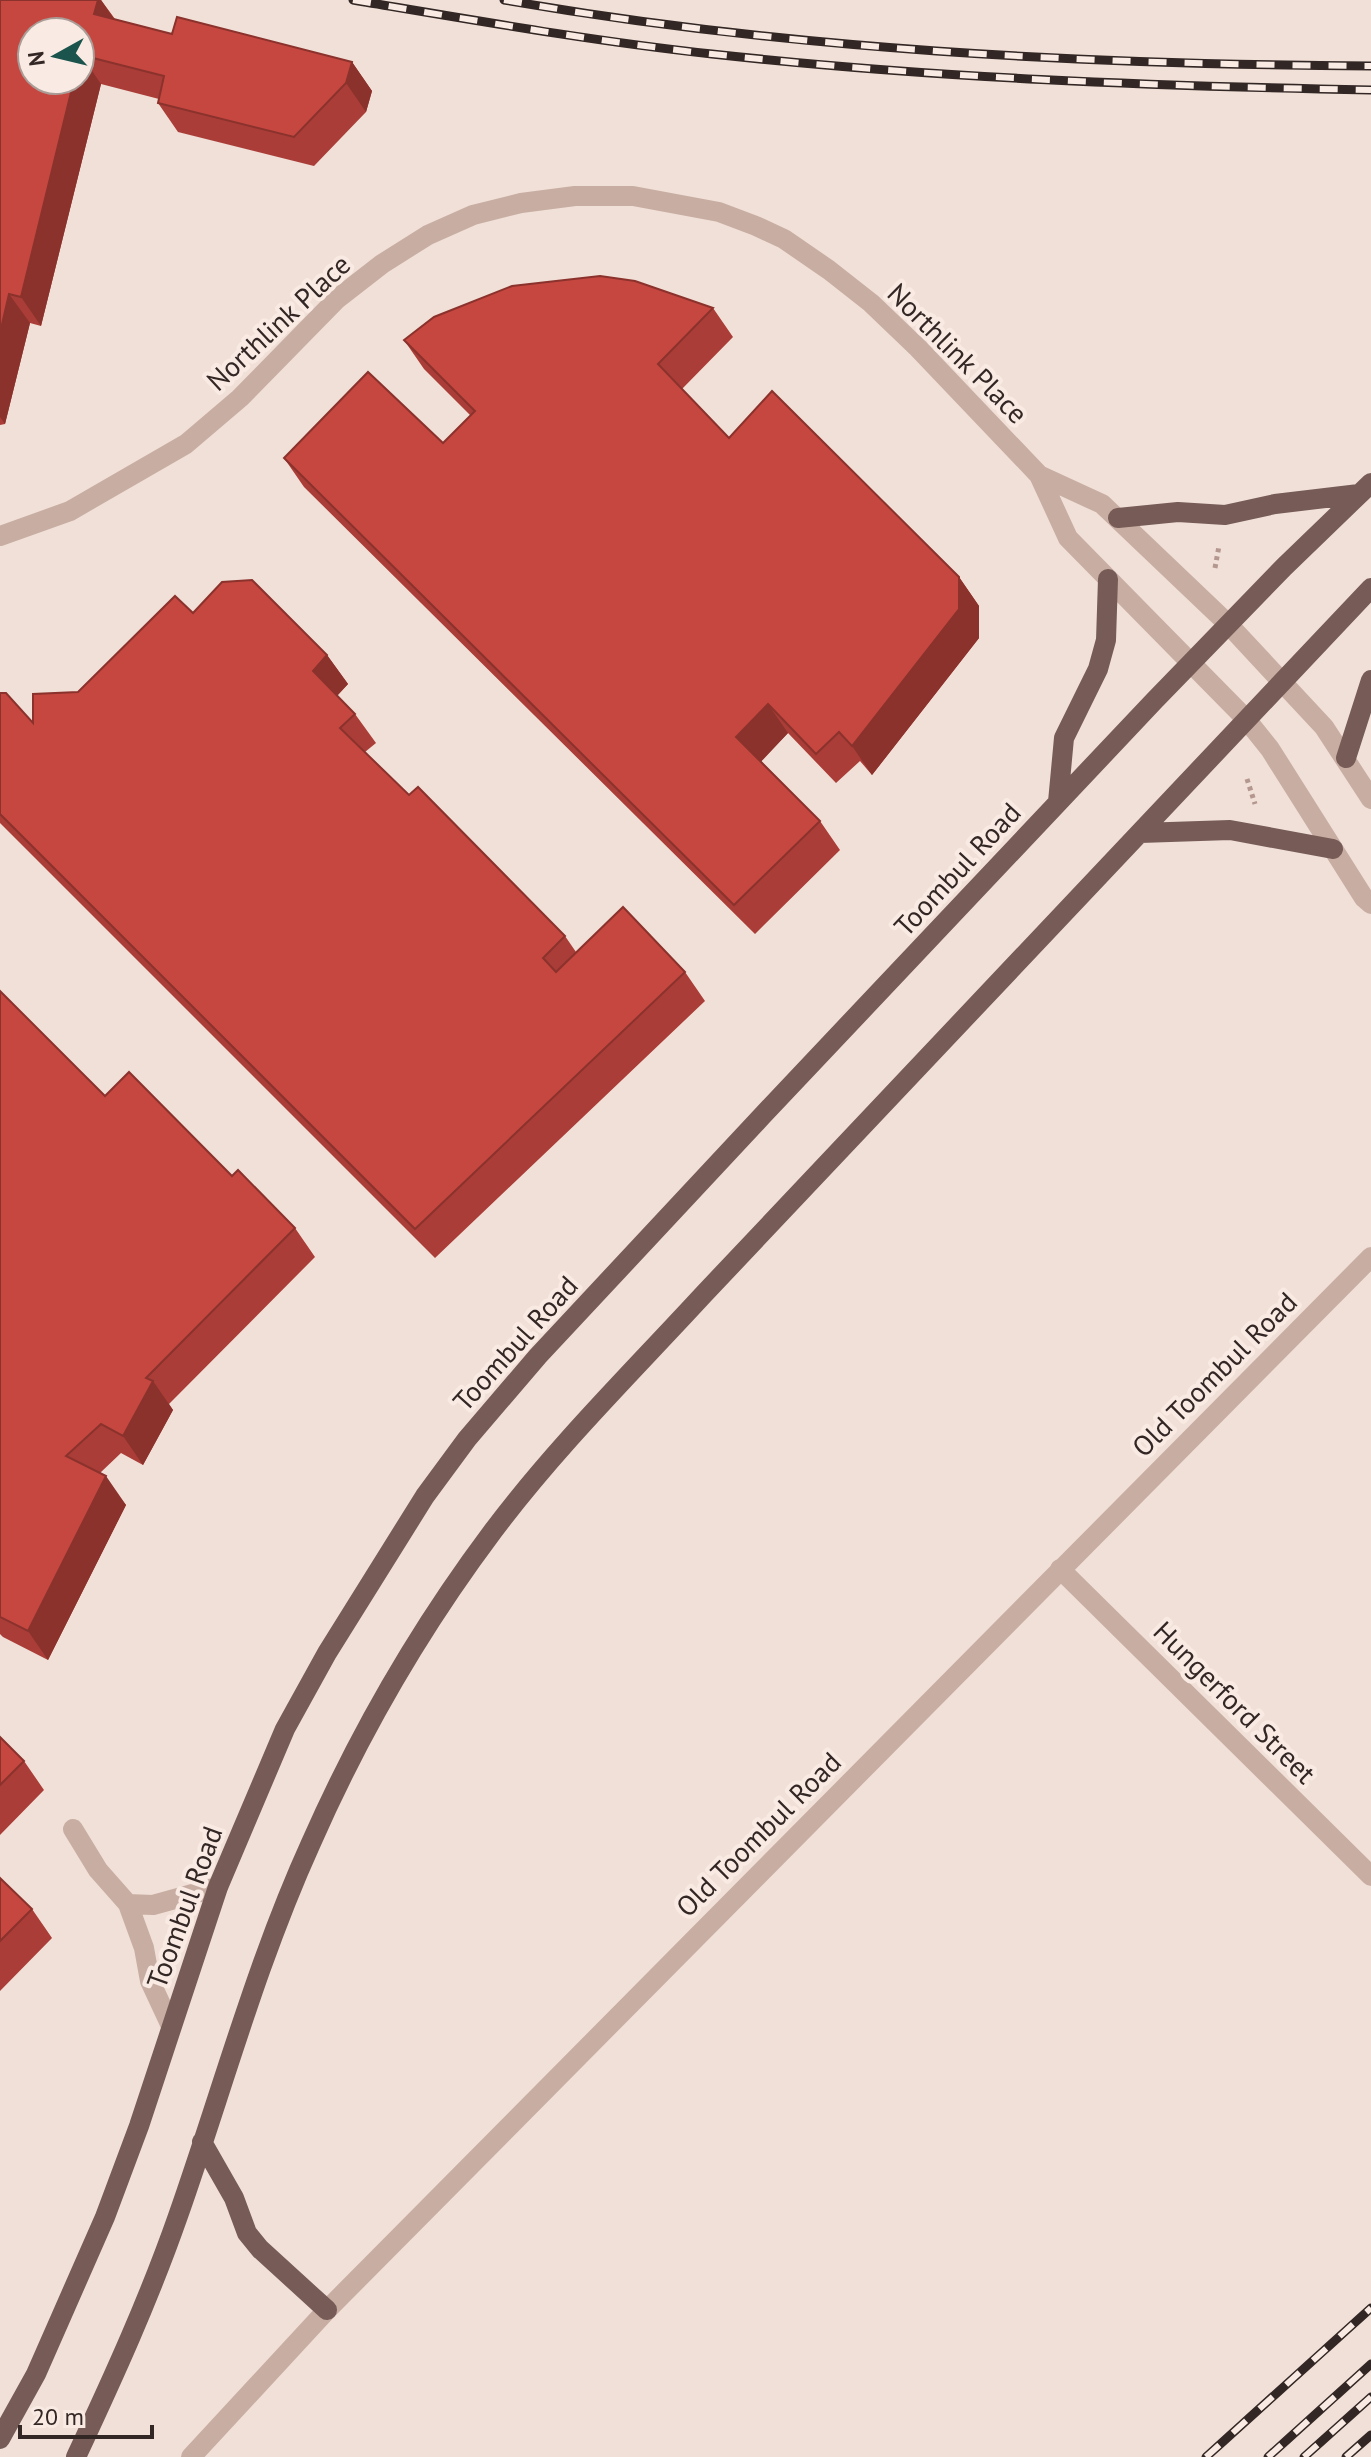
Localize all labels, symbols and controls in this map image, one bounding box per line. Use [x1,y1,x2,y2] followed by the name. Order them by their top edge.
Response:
[16,16,96,96] north arrow
[21,50,51,68] text: N
[198,246,358,398] street label: Northlink Place
[880,275,1036,431] street label: Northlink Place
[886,794,1028,944] street label: Toombul Road
[444,1268,586,1418] street label: Toombul Road
[1124,1284,1304,1464] street label: Old Toombul Road
[1146,1613,1325,1792] street label: Hungerford Street
[668,1744,848,1924] street label: Old Toombul Road
[138,1821,230,1993] street label: Toombul Road
[20,2389,152,2439] scale bar
[32,2401,84,2432] text: 20 m

